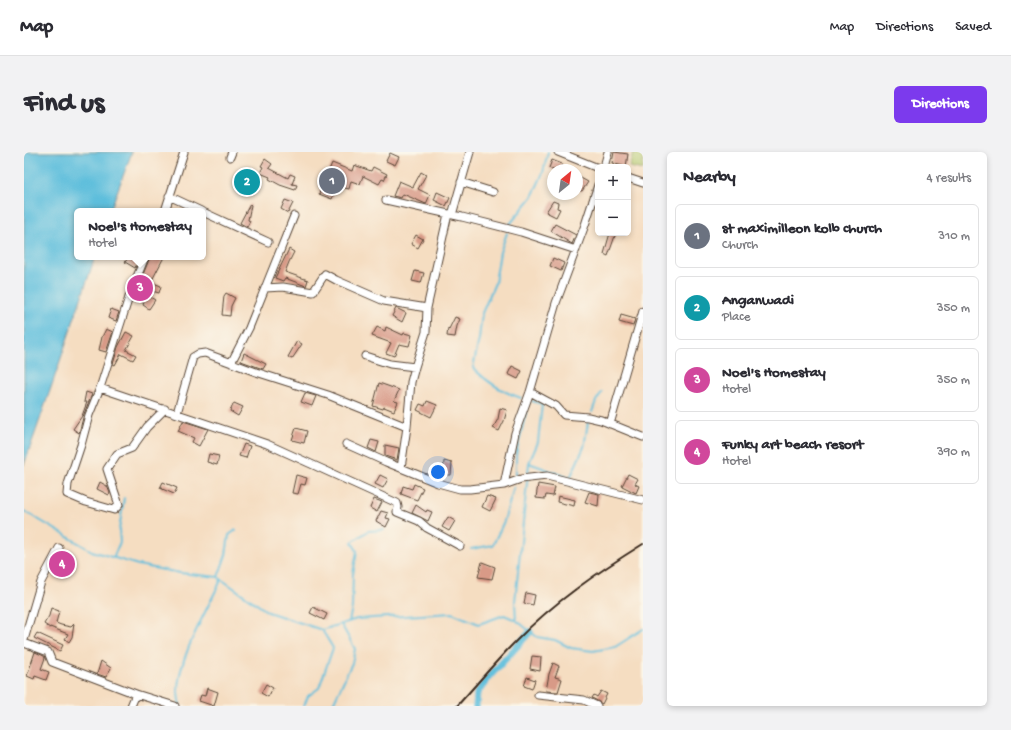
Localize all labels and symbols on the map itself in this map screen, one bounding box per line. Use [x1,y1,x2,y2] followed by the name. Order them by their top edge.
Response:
[547,164,583,200] north arrow
[319,166,345,196] pin: 1
[234,167,260,197] pin: 2
[127,273,153,303] pin: 3
[428,462,448,482] your location
[49,549,75,579] pin: 4

